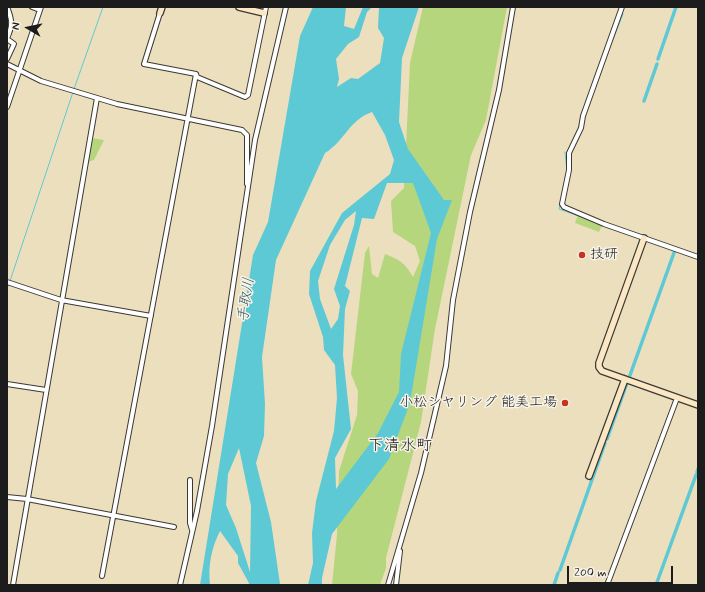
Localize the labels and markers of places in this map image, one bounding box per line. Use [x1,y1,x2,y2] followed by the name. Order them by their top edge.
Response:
[590,247,618,263] place label: 技研
[577,250,587,260] marker: 技研
[399,395,557,411] place label: 小松シヤリング 能美工場
[560,398,570,408] marker: 小松シヤリング 能美工場

